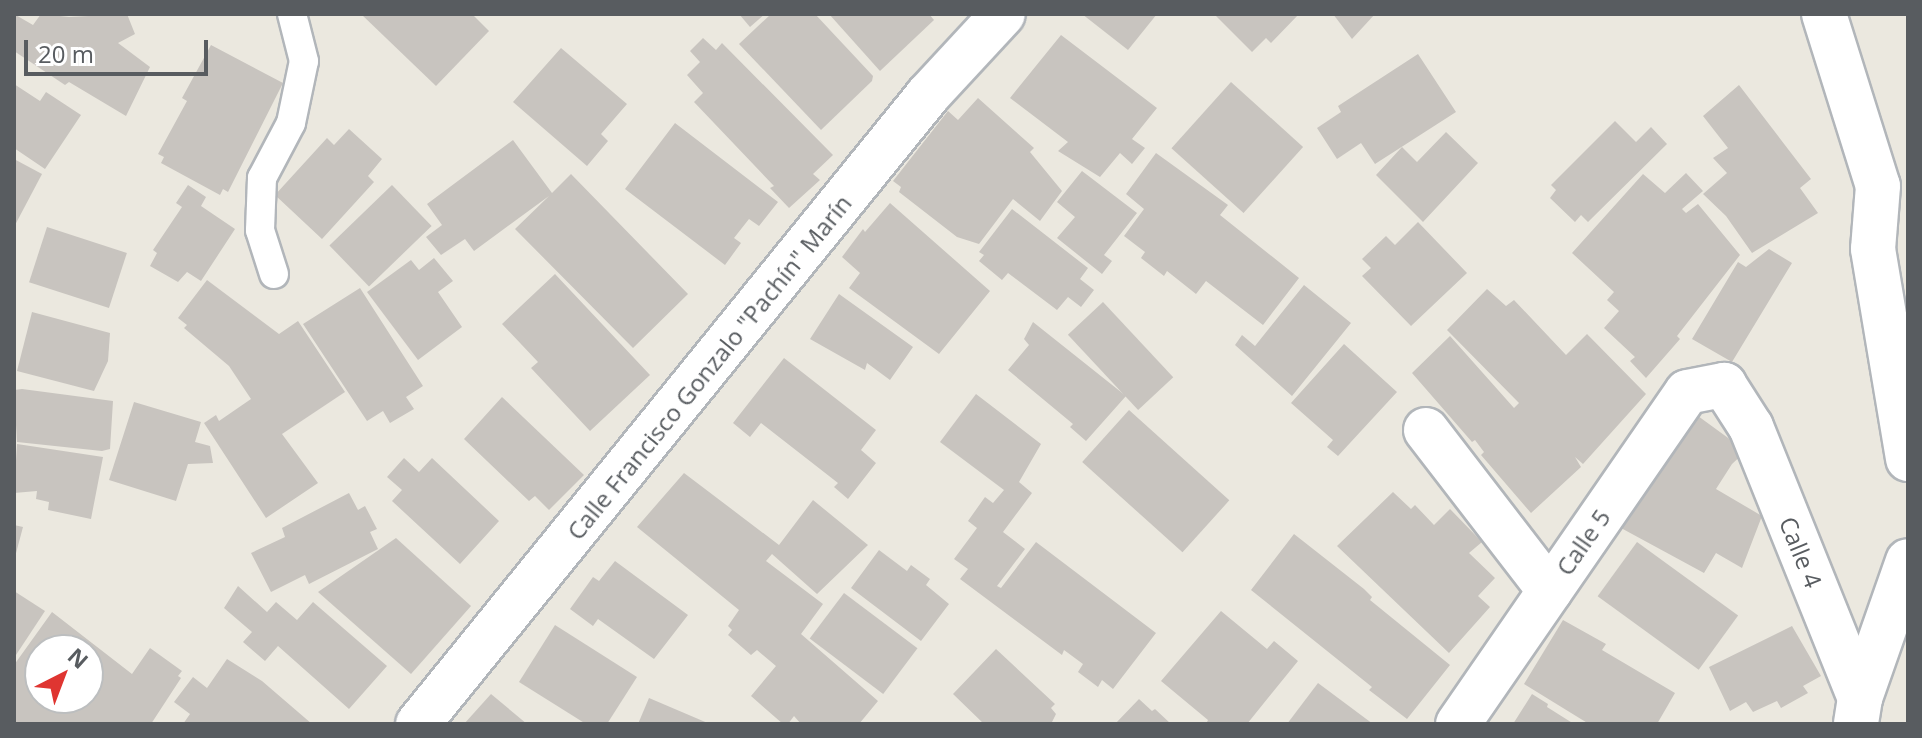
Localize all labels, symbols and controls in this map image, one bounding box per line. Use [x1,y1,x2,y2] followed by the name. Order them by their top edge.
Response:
[28,24,212,74] scale bar
[38,37,94,70] text: 20 m
[561,189,857,545] street label: Calle Francisco Gonzalo "Pachín" Marín
[1550,503,1616,581] street label: Calle 5
[1774,512,1828,592] street label: Calle 4
[24,634,104,714] north arrow
[62,641,95,675] text: N

